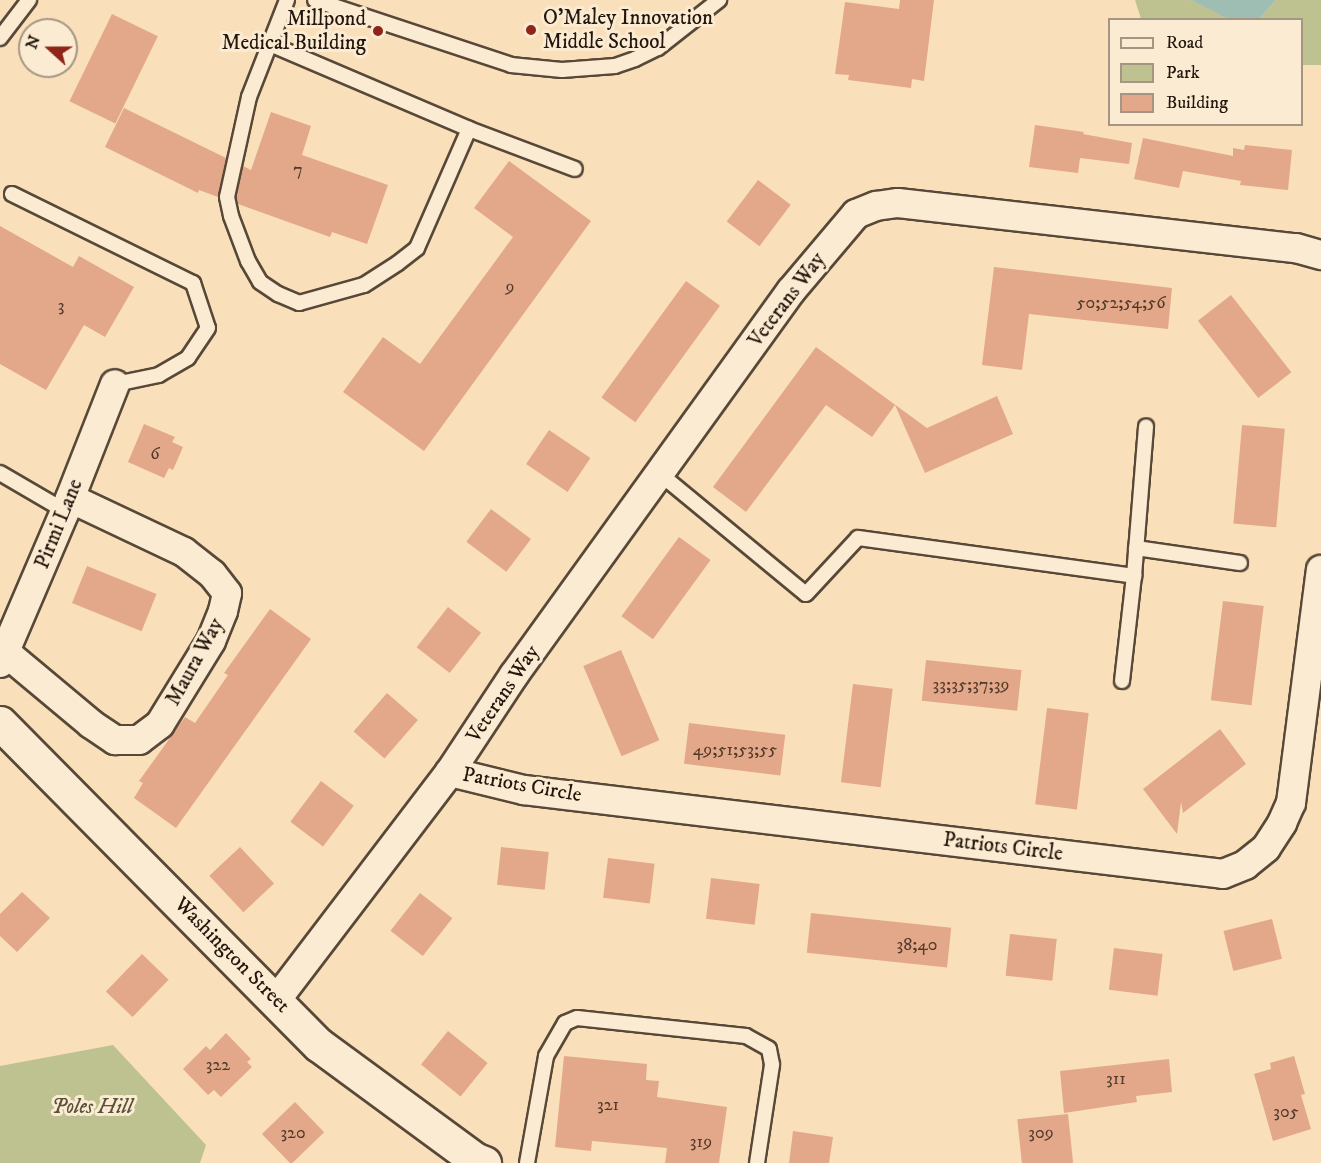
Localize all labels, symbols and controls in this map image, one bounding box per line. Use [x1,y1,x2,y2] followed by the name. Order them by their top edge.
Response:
[543,5,713,55] place label: O'Maley Innovation Middle School
[222,6,366,56] place label: Millpond Medical Building
[18,18,78,78] north arrow
[1108,18,1303,126] legend
[524,23,538,37] marker: O'Maley Innovation Middle School
[371,24,385,38] marker: Millpond Medical Building
[1166,32,1203,54] text: Road
[21,33,45,52] text: N
[1166,62,1200,84] text: Park
[1166,92,1228,114] text: Building
[293,159,303,181] house number: 7
[743,248,831,352] street label: Veterans Way
[506,276,514,298] house number: 9
[1076,292,1166,314] house number: 50;52;54;56
[58,295,64,317] house number: 3
[150,443,160,465] house number: 6
[30,475,88,573] street label: Pirmi Lane
[161,614,229,710] street label: Maura Way
[461,640,545,748] street label: Veterans Way
[933,674,1009,696] house number: 33;35;37;39
[693,739,777,761] house number: 49;51;53;55
[460,762,584,808] street label: Patriots Circle
[942,827,1064,867] street label: Patriots Circle
[169,892,295,1018] street label: Washington Street
[896,934,938,956] house number: 38;40
[206,1054,230,1076] house number: 322
[1106,1068,1126,1090] house number: 311
[51,1094,133,1120] park label: Poles Hill
[597,1094,619,1116] house number: 321
[1273,1101,1299,1123] house number: 305
[280,1122,306,1144] house number: 320
[1028,1122,1054,1144] house number: 309
[690,1131,712,1153] house number: 319

